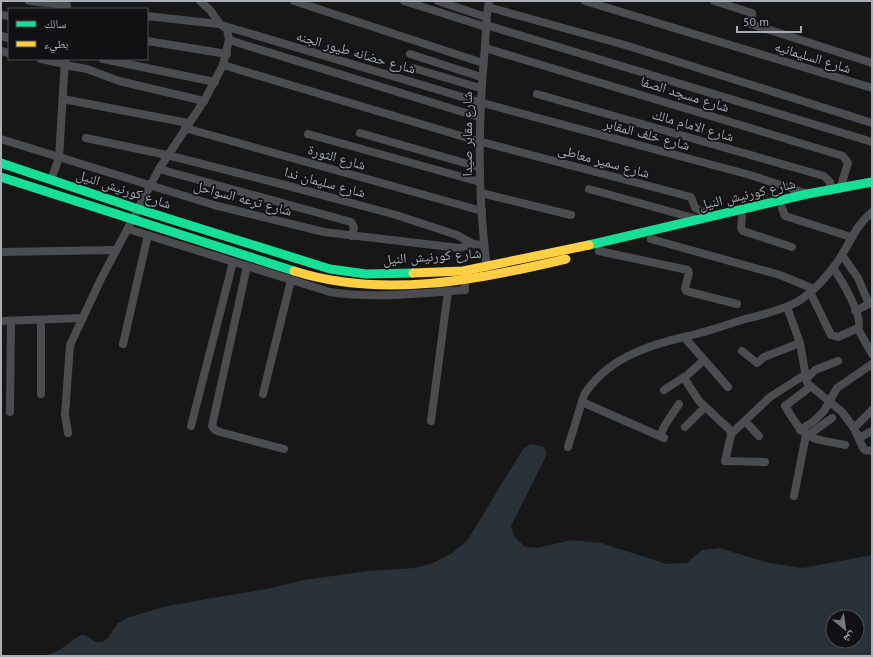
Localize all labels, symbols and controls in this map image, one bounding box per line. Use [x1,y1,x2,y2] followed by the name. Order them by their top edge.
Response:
[8,8,148,60] legend
[737,8,801,34] scale bar
[743,14,769,29] text: 50 m
[44,16,66,31] text: سالك
[294,26,418,79] street label: شارع حضانه طيور الجنه
[44,36,68,54] text: بطيء
[772,37,853,78] street label: شارع السليمانيه
[638,72,732,117] street label: شارع مسجد الصفا
[458,92,477,176] street label: شارع مقابر صيدا
[650,105,736,146] street label: شارع الامام مالك
[601,114,692,155] street label: شارع خلف المقابر
[306,140,368,175] street label: شارع الثورة
[556,140,652,183] street label: شارع سمير معاطى
[282,163,367,202] street label: شارع سليمان ندا
[74,165,174,214] street label: شارع كورنيش النيل
[697,174,797,215] street label: شارع كورنيش النيل
[192,176,294,221] street label: شارع ترعه السواحل
[382,244,482,269] street label: شارع كورنيش النيل
[825,609,865,649] north arrow
[841,628,858,647] text: ش

